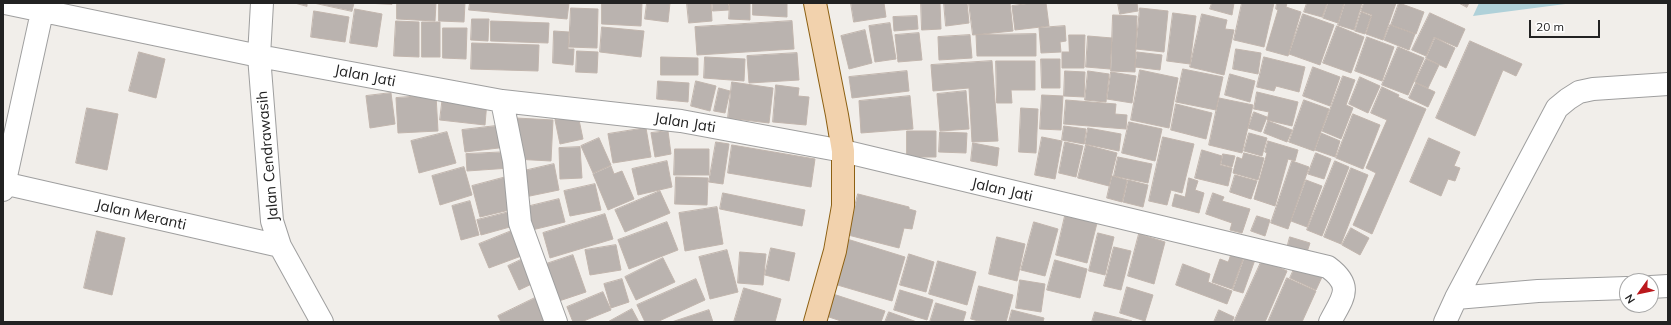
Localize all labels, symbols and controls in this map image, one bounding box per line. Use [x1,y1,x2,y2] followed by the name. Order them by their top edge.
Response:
[1531,12,1602,38] scale bar
[1536,19,1564,34] text: 20 m
[333,61,397,91] street label: Jalan Jati
[253,90,283,222] street label: Jalan Cendrawasih
[653,109,717,137] street label: Jalan Jati
[970,174,1034,206] street label: Jalan Jati
[94,196,188,234] street label: Jalan Meranti
[1619,273,1659,313] north arrow
[1622,292,1638,306] text: N

